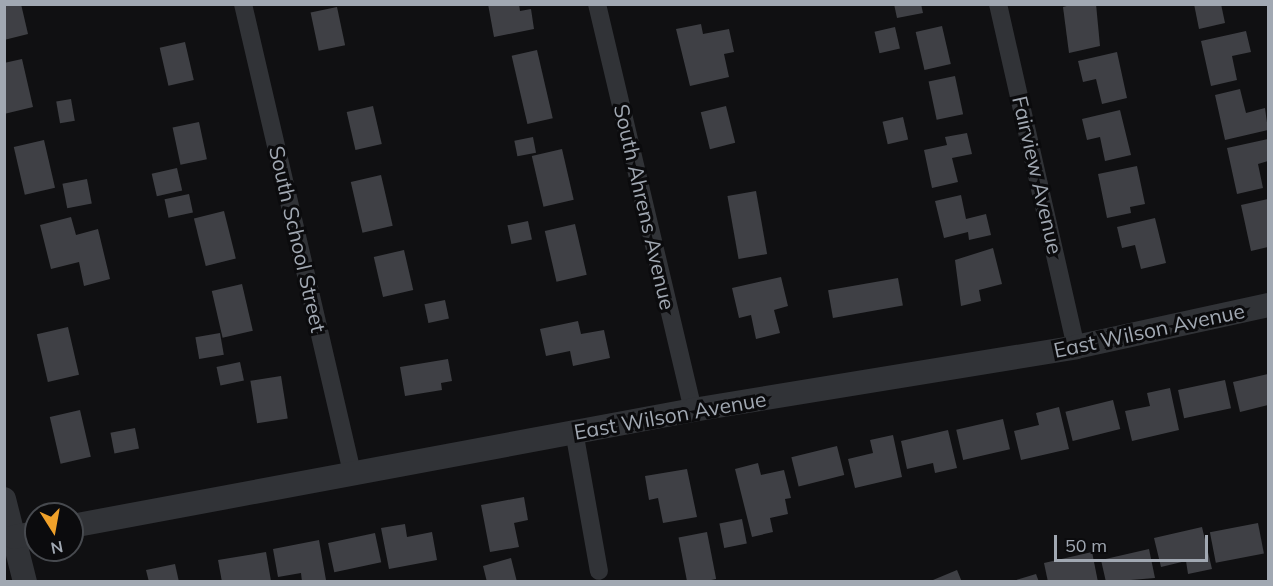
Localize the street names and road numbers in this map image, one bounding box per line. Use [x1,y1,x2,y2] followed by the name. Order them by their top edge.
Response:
[1008,93,1068,257] street label: Fairview Avenue
[609,102,681,312] street label: South Ahrens Avenue
[264,143,332,335] street label: South School Street
[1051,297,1247,363] street label: East Wilson Avenue
[572,386,768,444] street label: East Wilson Avenue

